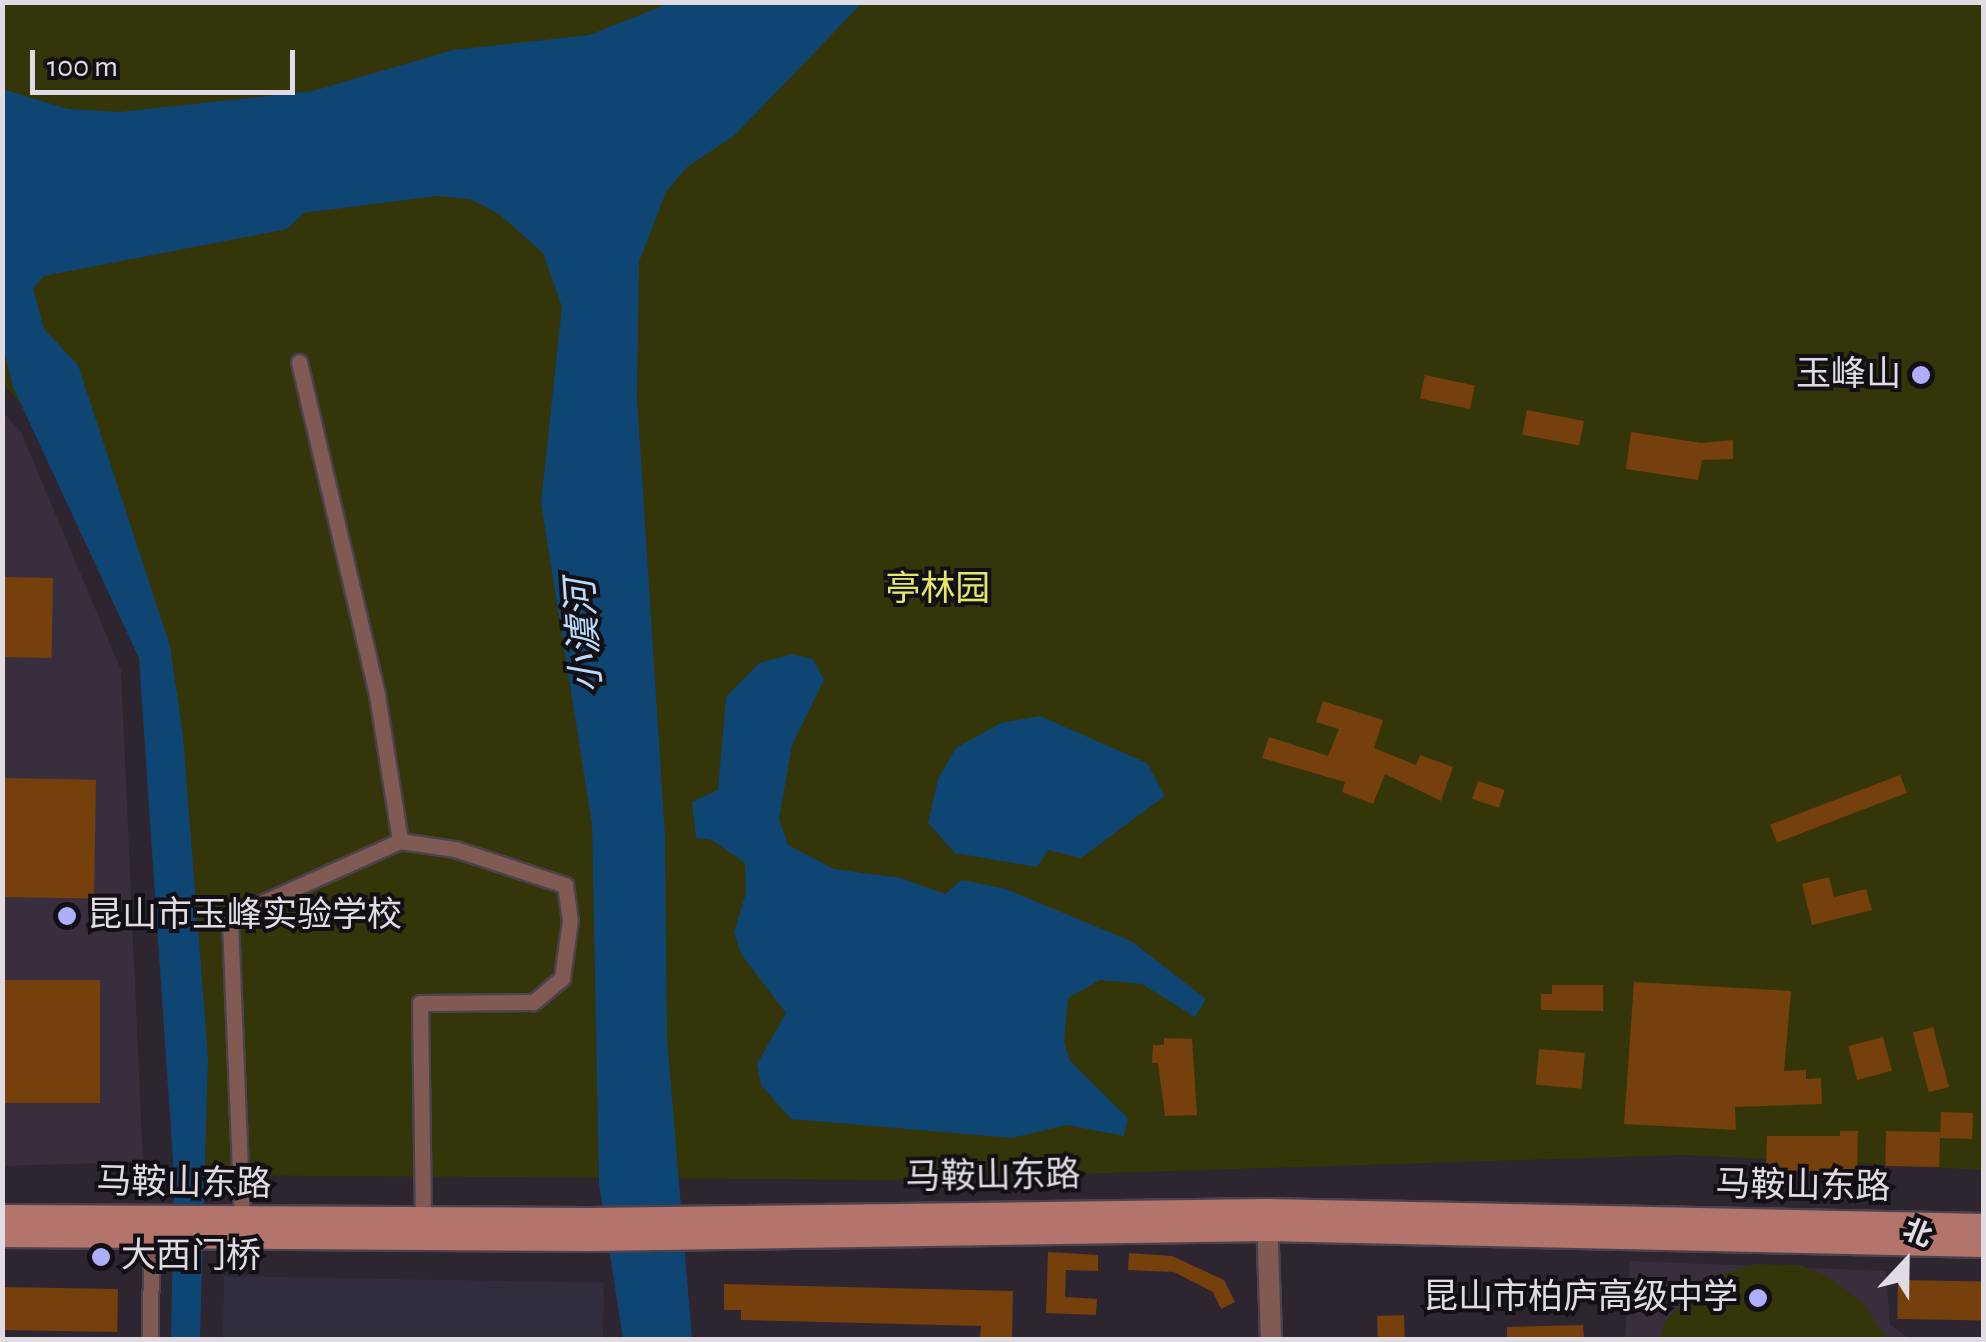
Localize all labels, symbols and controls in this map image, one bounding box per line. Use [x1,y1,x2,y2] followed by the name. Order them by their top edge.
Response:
[35,30,300,92] scale bar
[47,52,118,82] text: 100 m
[1796,354,1901,396] place label: 玉峰山
[1910,364,1932,386] marker: 玉峰山
[886,569,990,611] park label: 亭林园
[559,578,613,694] water label: 小澞河
[87,895,402,937] place label: 昆山市玉峰实验学校
[56,905,78,927] marker: 昆山市玉峰实验学校
[905,1154,1081,1200] street label: 马鞍山东路
[96,1161,272,1207] street label: 马鞍山东路
[1715,1164,1891,1210] street label: 马鞍山东路
[1856,1212,1956,1312] north arrow
[1899,1216,1935,1252] text: 北
[121,1236,261,1278] place label: 大西门桥
[90,1246,112,1268] marker: 大西门桥
[1423,1277,1738,1319] place label: 昆山市柏庐高级中学
[1747,1287,1769,1309] marker: 昆山市柏庐高级中学

